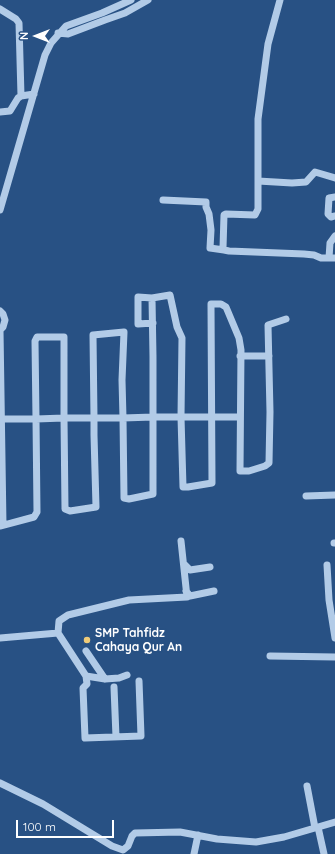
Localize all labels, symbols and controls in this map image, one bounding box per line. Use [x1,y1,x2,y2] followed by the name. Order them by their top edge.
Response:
[16,16,56,56] north arrow
[17,32,31,40] text: N
[95,626,182,654] place label: SMP Tahfidz Cahaya Qur An
[82,635,92,645] marker: SMP Tahfidz Cahaya Qur An
[18,812,116,838] scale bar
[23,819,56,834] text: 100 m

